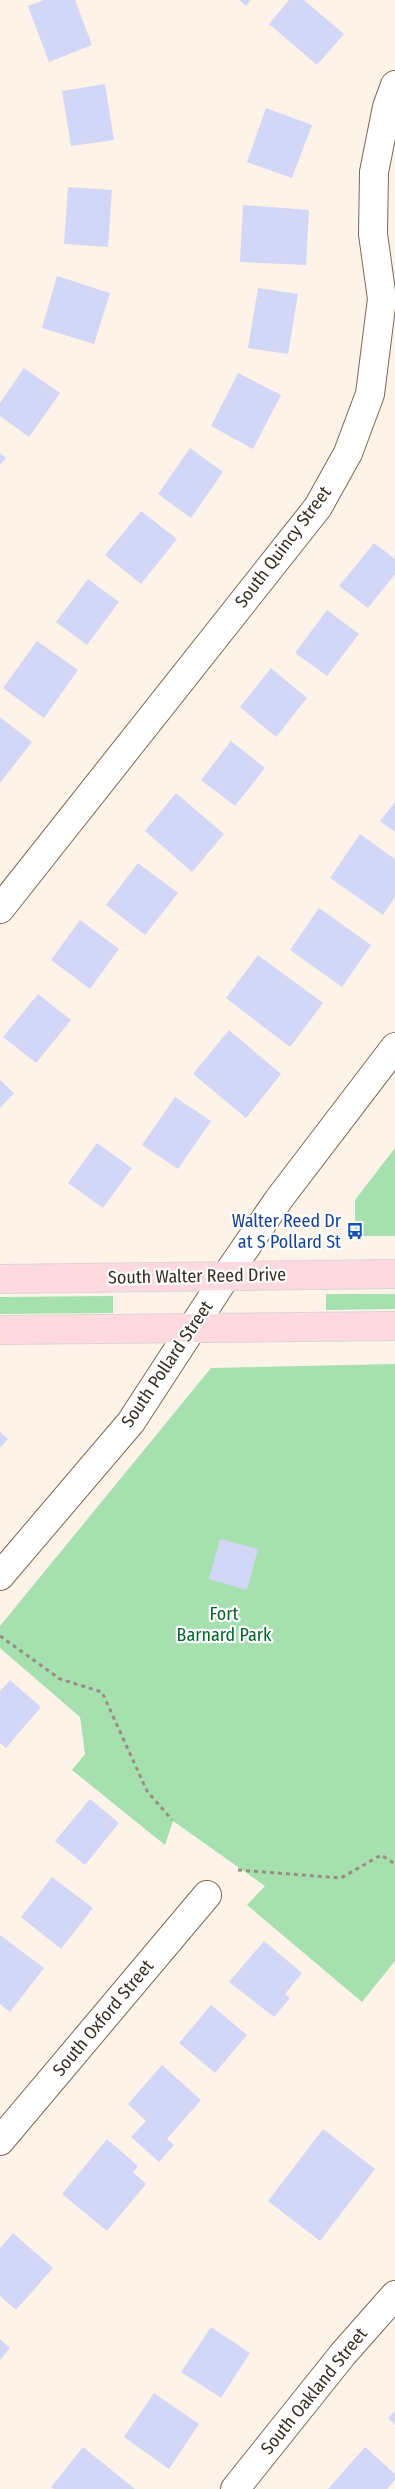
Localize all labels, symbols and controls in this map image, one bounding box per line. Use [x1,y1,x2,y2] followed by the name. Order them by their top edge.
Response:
[230,482,336,612] street label: South Quincy Street
[232,1210,342,1253] place label: Walter Reed Dr at S Pollard St
[345,1221,365,1241] bus stop icon: Walter Reed Dr at S Pollard St
[108,1263,286,1289] street label: South Walter Reed Drive
[117,1296,218,1431] street label: South Pollard Street
[177,1603,272,1646] park label: Fort Barnard Park
[48,1955,158,2081] street label: South Oxford Street
[256,2323,372,2459] street label: South Oakland Street

